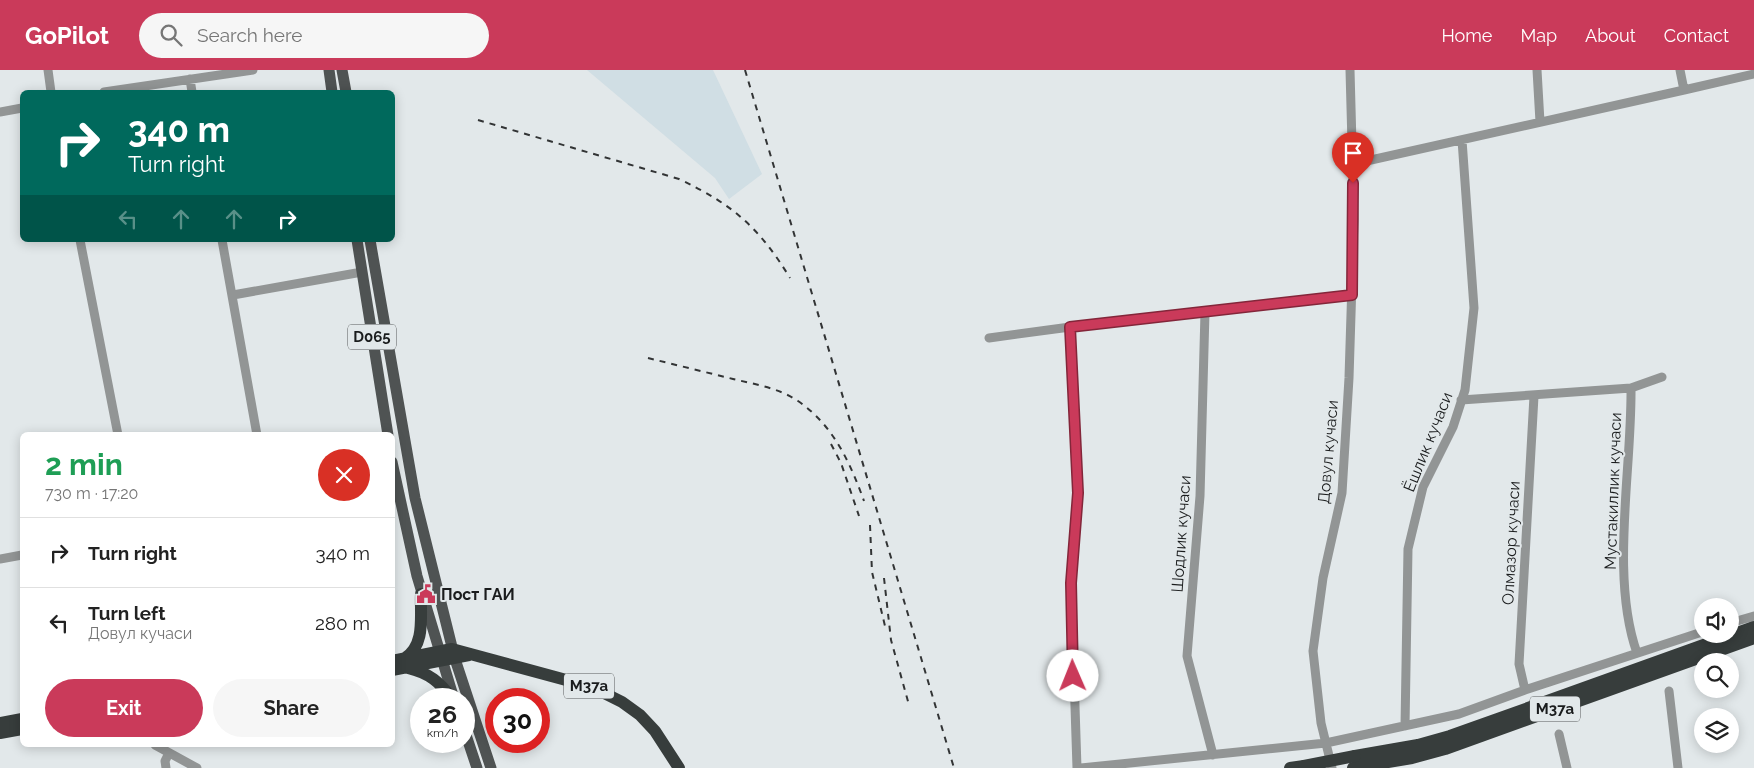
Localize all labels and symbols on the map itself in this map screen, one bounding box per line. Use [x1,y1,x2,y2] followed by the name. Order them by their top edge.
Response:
[1332,132,1374,183] pin
[348,324,396,350] road number: D065
[1398,389,1457,495] street label: Ёшлик кучаси
[1314,399,1342,505] street label: Довул кучаси
[1601,412,1625,570] street label: Мустакиллик кучаси
[1167,475,1195,593] street label: Шодлик кучаси
[1498,481,1524,605] street label: Олмазор кучаси
[415,583,437,605] public building icon: Пост ГАИ
[441,585,515,604] place label: Пост ГАИ
[1046,649,1098,701] position arrow
[564,674,614,698] road number: M37a
[485,688,550,753] speed limit sign: 30
[1530,696,1580,722] road number: M37a

